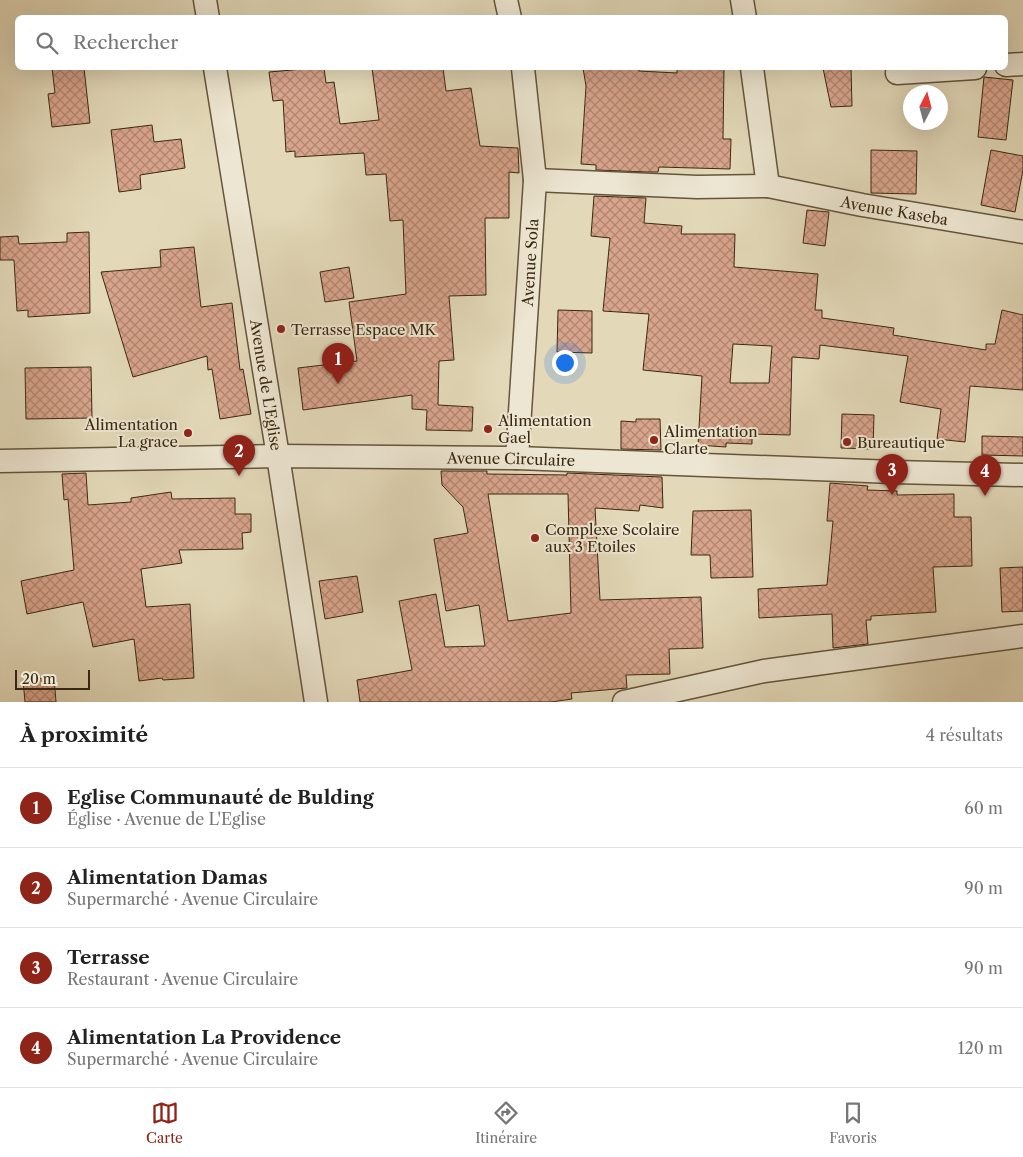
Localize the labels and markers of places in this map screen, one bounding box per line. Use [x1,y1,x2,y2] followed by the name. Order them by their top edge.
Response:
[291,320,438,339] place label: Terrasse Espace MK
[275,323,287,335] marker: Terrasse Espace MK
[322,343,354,384] pin: 1
[497,411,592,447] place label: Alimentation Gael
[83,415,179,451] place label: Alimentation La grace
[663,422,758,458] place label: Alimentation Clarte
[482,423,494,435] marker: Alimentation Gael
[182,427,194,439] marker: Alimentation La grace
[857,433,945,452] place label: Bureautique
[648,434,660,446] marker: Alimentation Clarte
[223,435,255,476] pin: 2
[841,436,853,448] marker: Bureautique
[876,454,908,495] pin: 3
[969,455,1001,496] pin: 4
[545,520,680,556] place label: Complexe Scolaire aux 3 Etoiles
[529,532,541,544] marker: Complexe Scolaire aux 3 Etoiles

